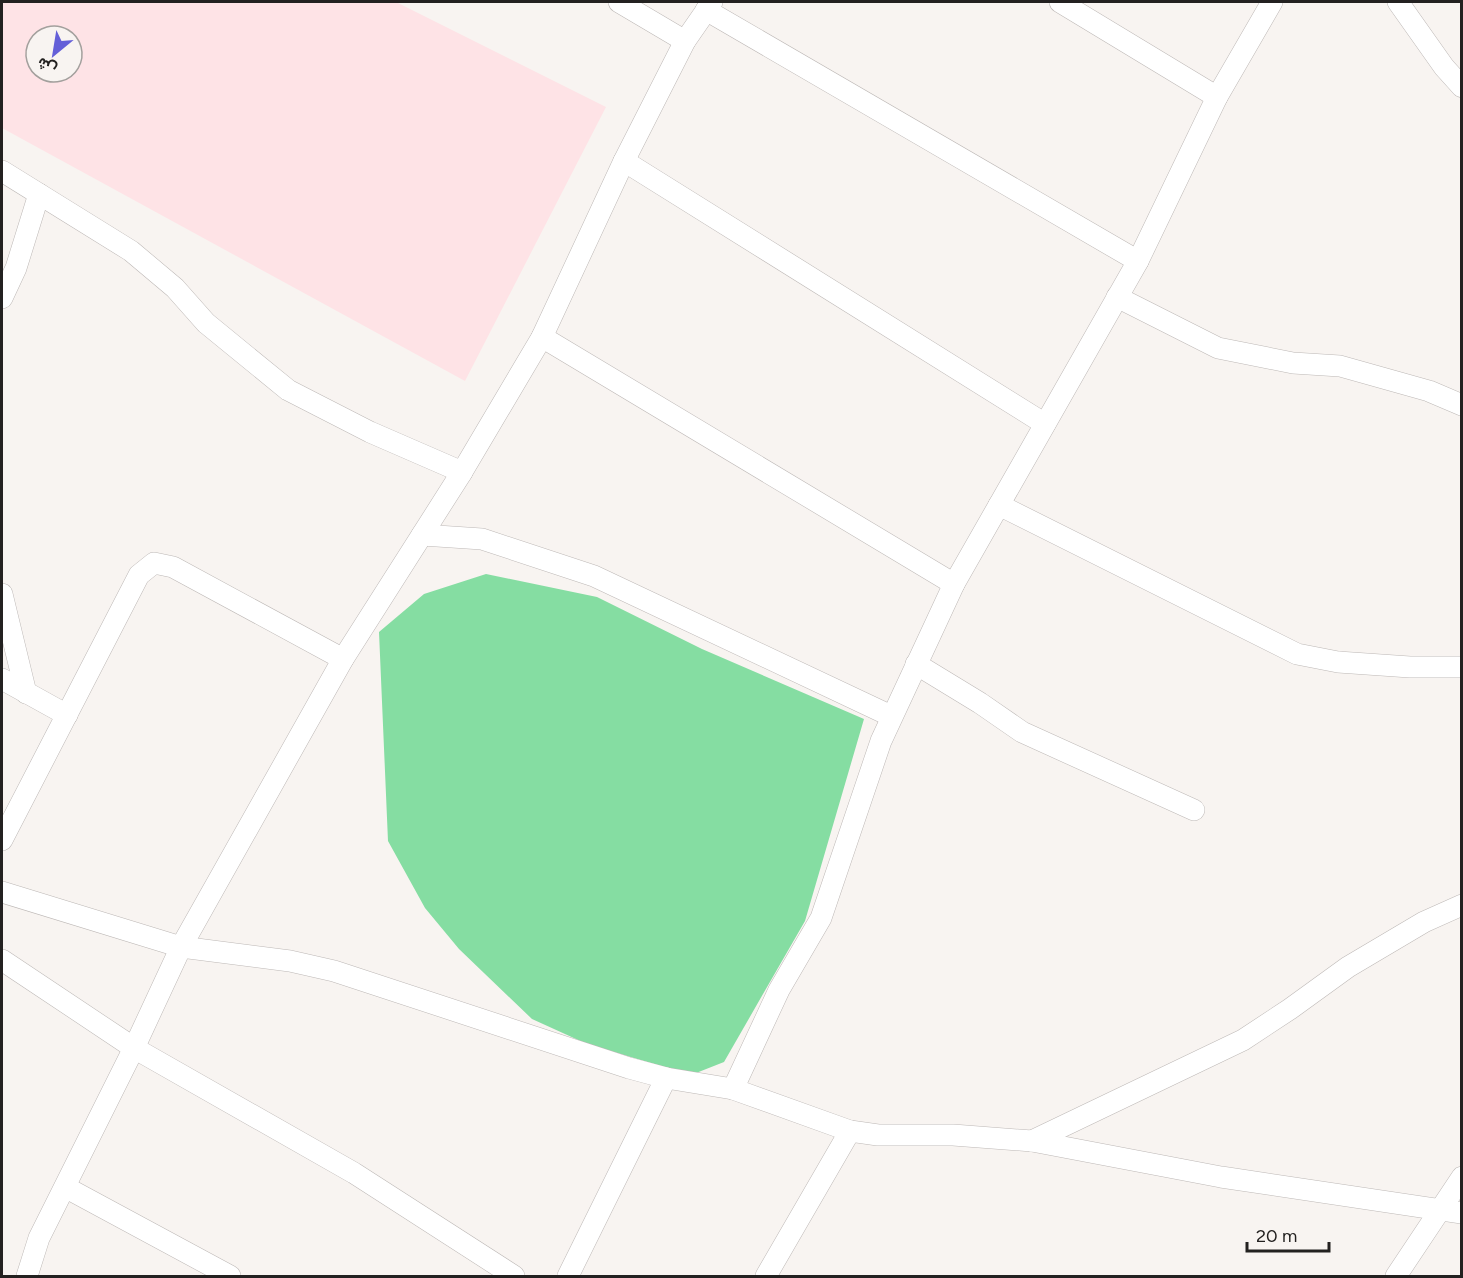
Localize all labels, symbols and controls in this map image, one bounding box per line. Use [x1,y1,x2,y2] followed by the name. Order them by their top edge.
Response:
[24,24,84,84] north arrow
[34,54,60,80] text: ش
[1247,1215,1330,1253] scale bar
[1256,1225,1297,1247] text: 20 m

